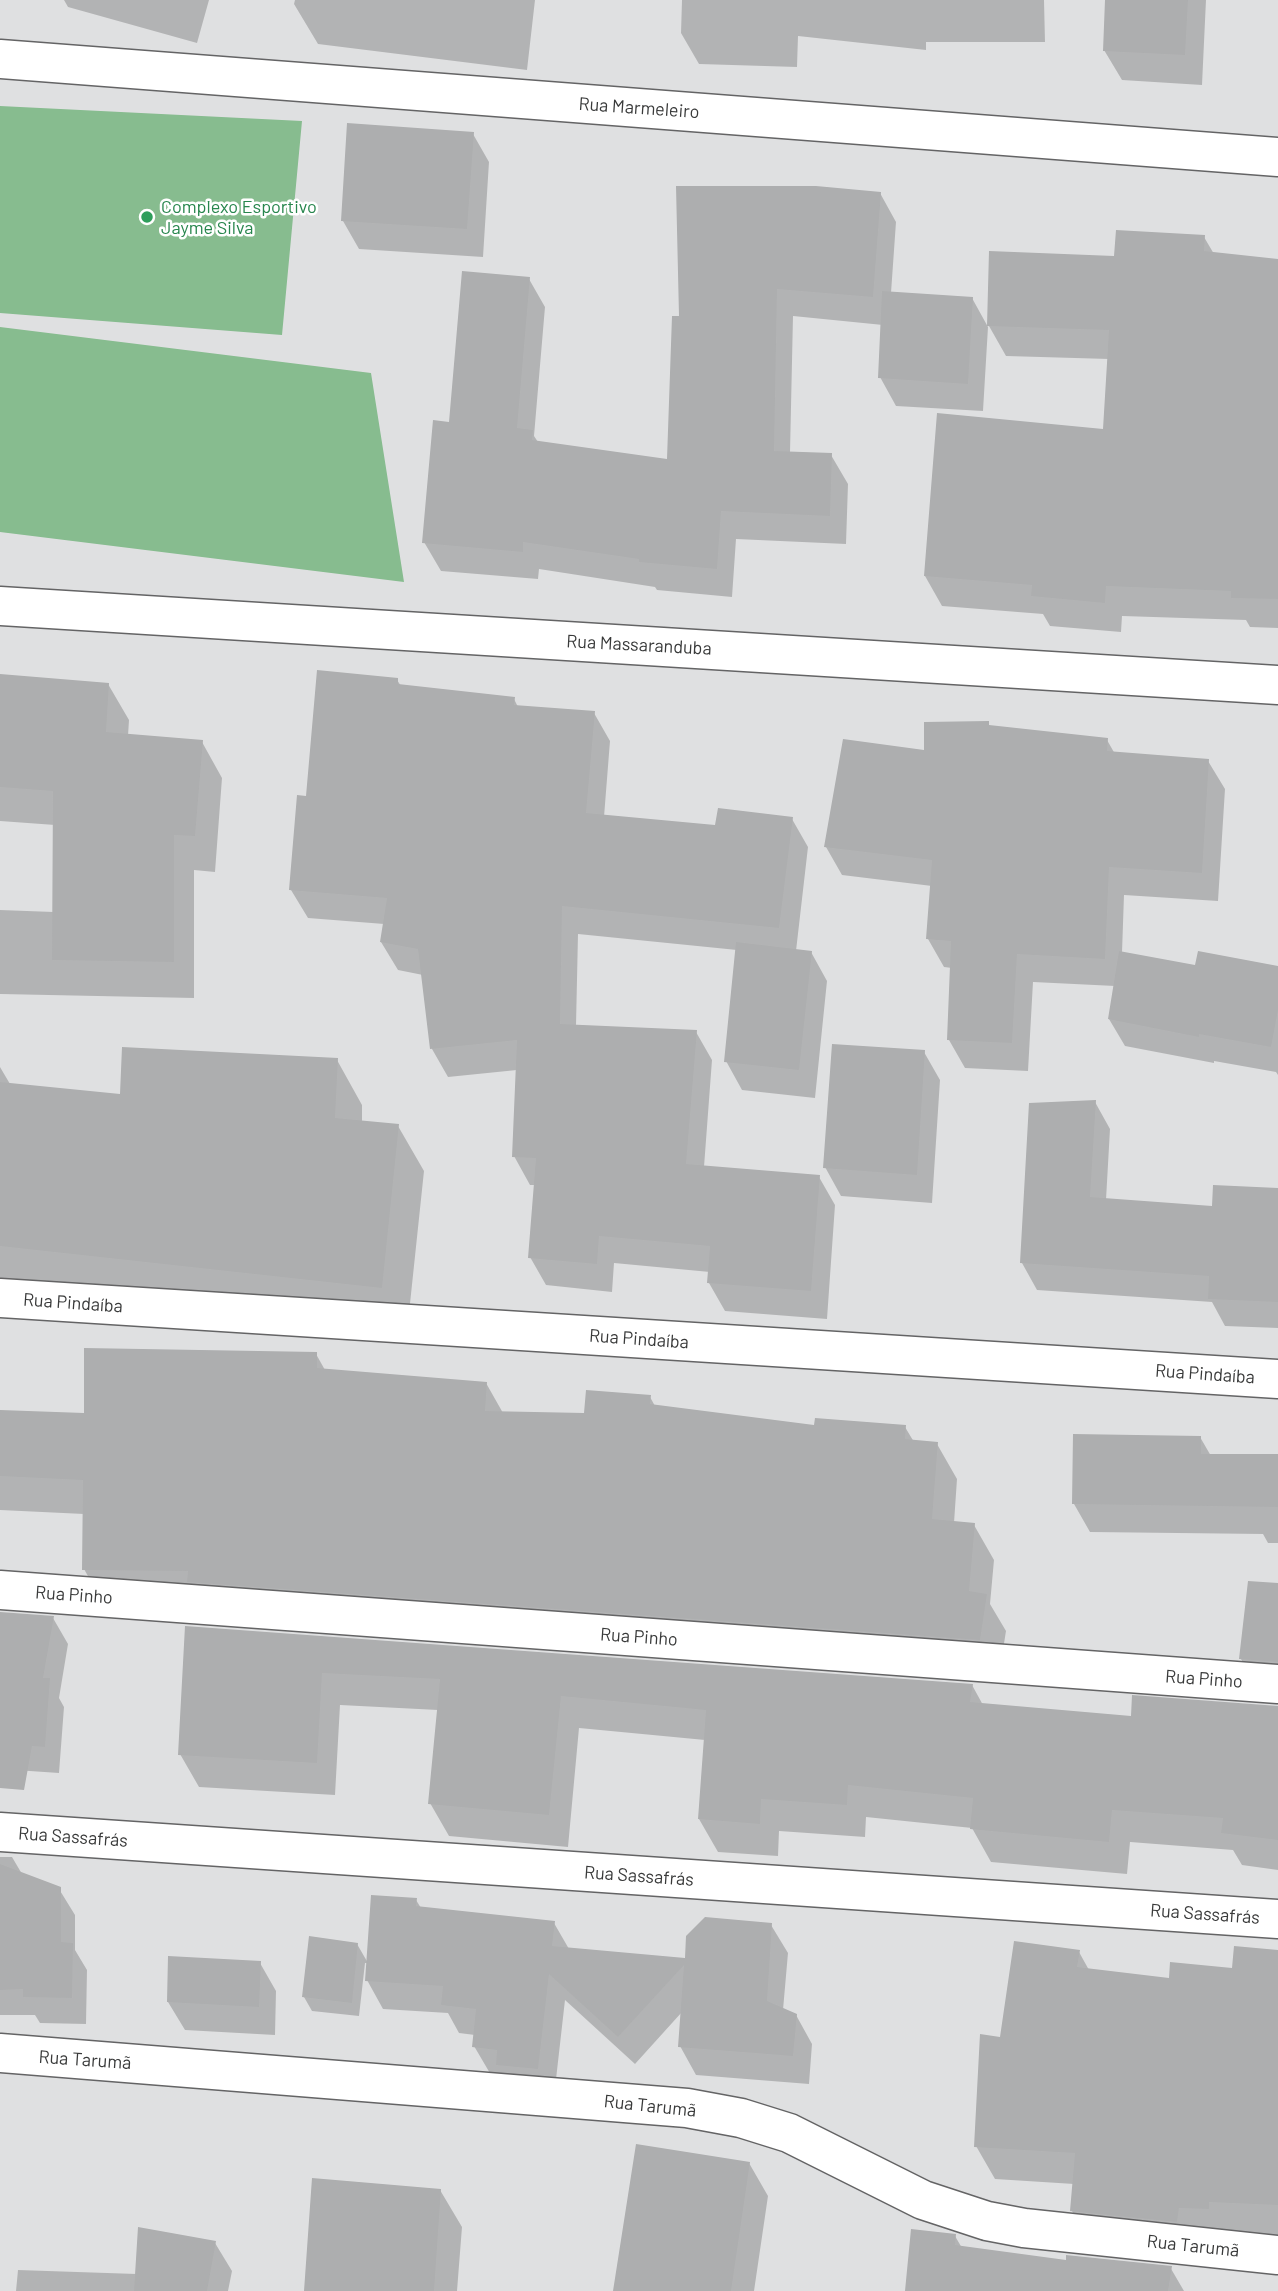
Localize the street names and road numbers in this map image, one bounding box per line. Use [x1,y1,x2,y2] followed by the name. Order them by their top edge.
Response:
[578,93,700,123] street label: Rua Marmeleiro
[566,630,712,660] street label: Rua Massaranduba
[22,1289,124,1317] street label: Rua Pindaíba
[588,1325,690,1353] street label: Rua Pindaíba
[1154,1360,1256,1388] street label: Rua Pindaíba
[34,1582,114,1608] street label: Rua Pinho
[599,1624,679,1650] street label: Rua Pinho
[1164,1666,1244,1692] street label: Rua Pinho
[17,1822,129,1852] street label: Rua Sassafrás
[583,1861,695,1891] street label: Rua Sassafrás
[1149,1899,1261,1929] street label: Rua Sassafrás
[38,2046,132,2074] street label: Rua Tarumã
[603,2090,697,2122] street label: Rua Tarumã
[1146,2230,1240,2262] street label: Rua Tarumã

